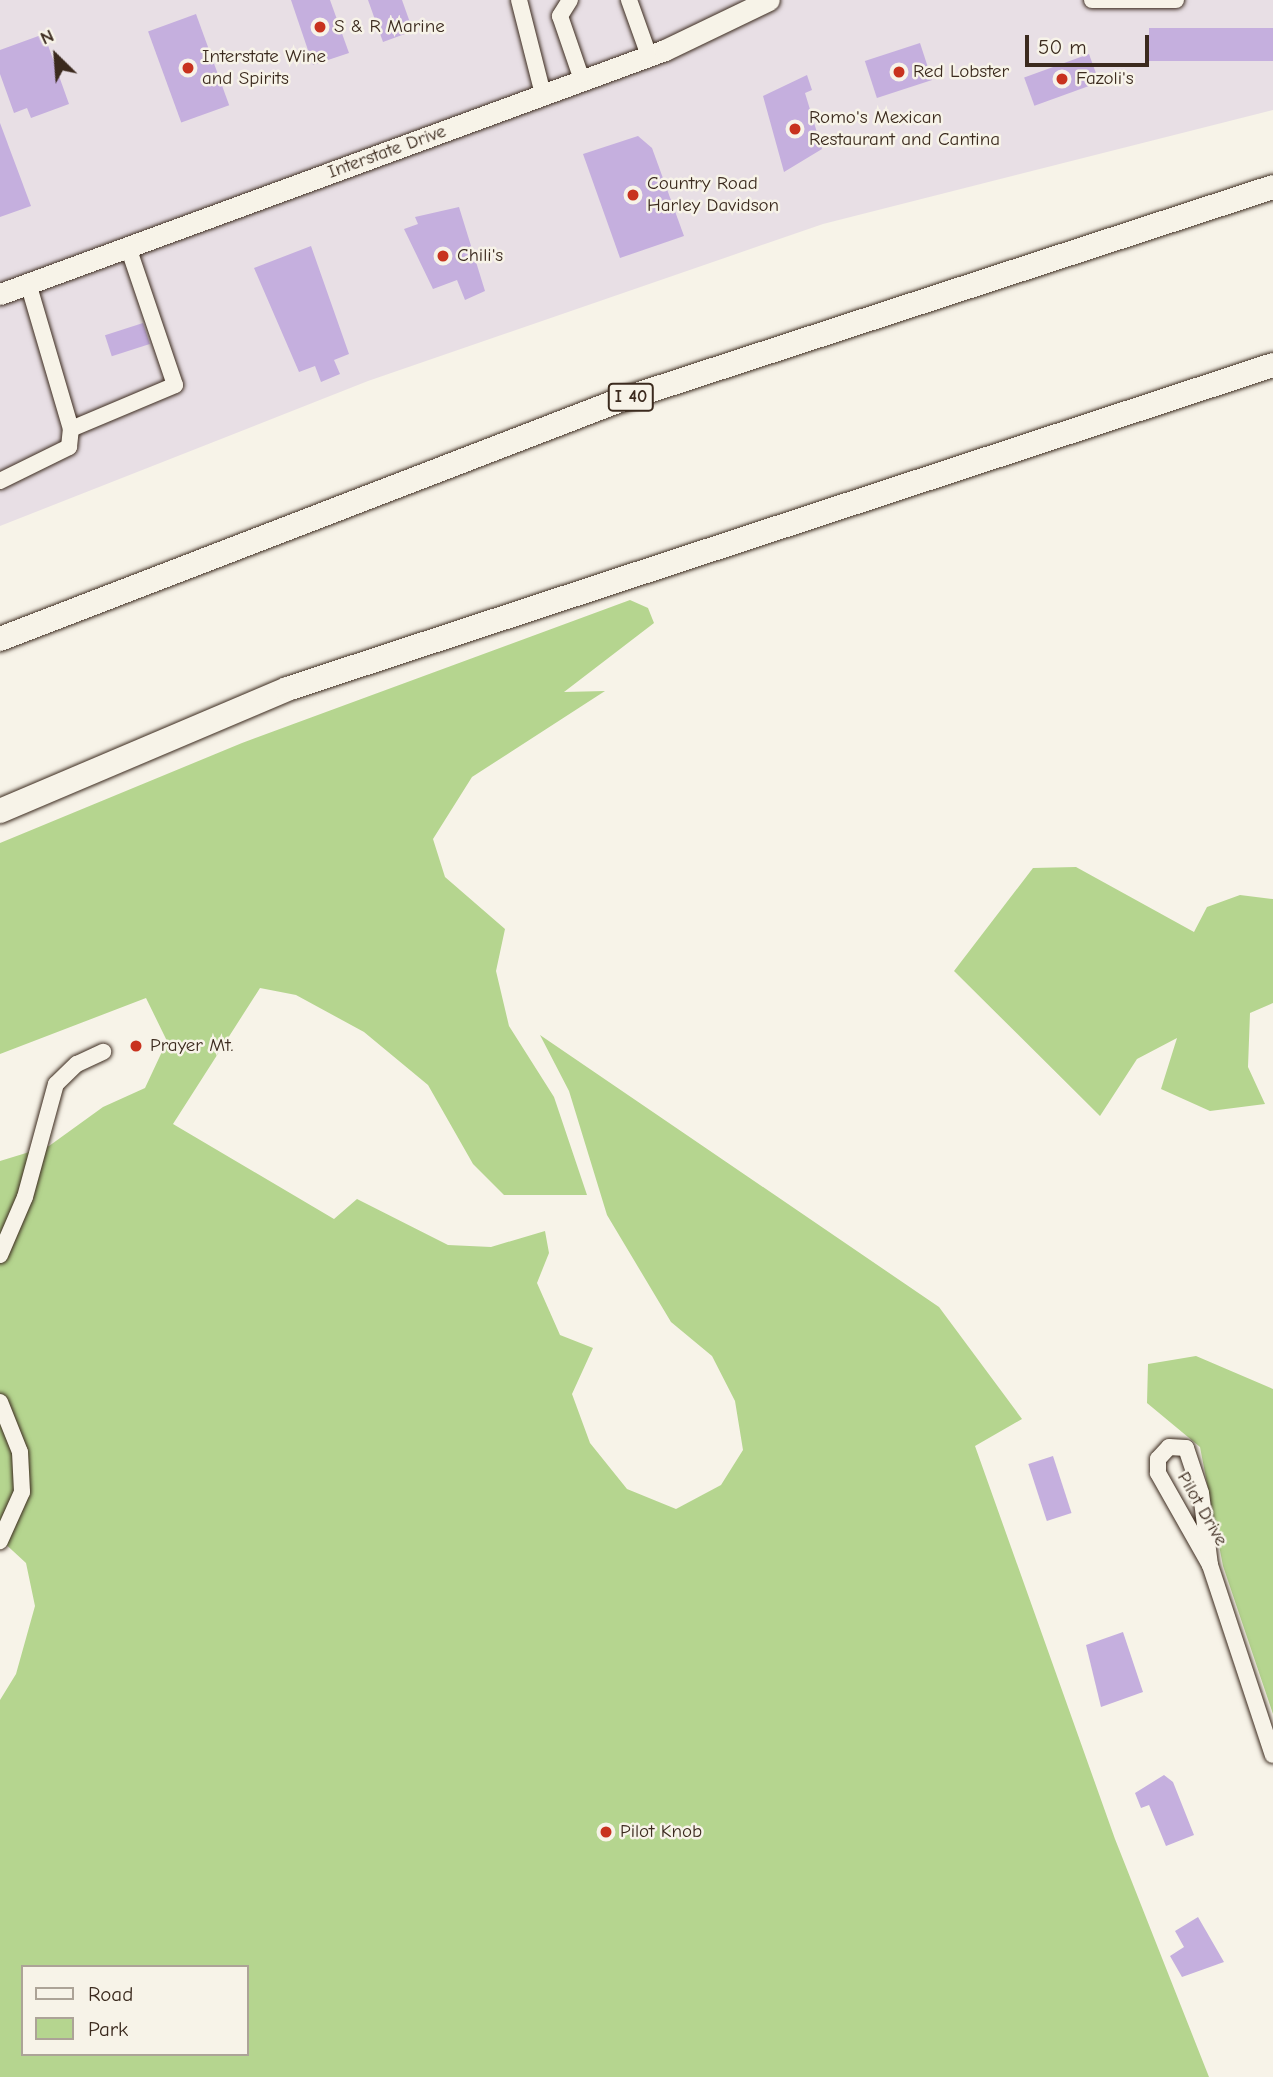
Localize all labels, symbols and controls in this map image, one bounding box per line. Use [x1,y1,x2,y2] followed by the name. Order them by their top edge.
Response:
[334,16,445,38] place label: S & R Marine
[312,19,328,35] marker: S & R Marine
[21,21,91,91] north arrow
[1028,21,1152,65] scale bar
[37,24,57,50] text: N
[1038,35,1087,59] text: 50 m
[202,46,326,90] place label: Interstate Wine and Spirits
[180,60,196,76] marker: Interstate Wine and Spirits
[913,61,1009,83] place label: Red Lobster
[891,64,907,80] marker: Red Lobster
[1076,68,1134,90] place label: Fazoli's
[1054,71,1070,87] marker: Fazoli's
[809,107,1000,151] place label: Romo's Mexican Restaurant and Cantina
[325,120,449,184] street label: Interstate Drive
[787,121,803,137] marker: Romo's Mexican Restaurant and Cantina
[647,173,779,217] place label: Country Road Harley Davidson
[625,187,641,203] marker: Country Road Harley Davidson
[457,245,503,267] place label: Chili's
[435,248,451,264] marker: Chili's
[606,382,656,412] road number: I 40
[150,1035,234,1057] place label: Prayer Mt.
[128,1038,144,1054] marker: Prayer Mt.
[1172,1468,1232,1550] street label: Pilot Drive
[620,1821,702,1843] place label: Pilot Knob
[598,1824,614,1840] marker: Pilot Knob
[21,1965,248,2056] legend
[88,1982,133,2006] text: Road
[88,2017,128,2041] text: Park

